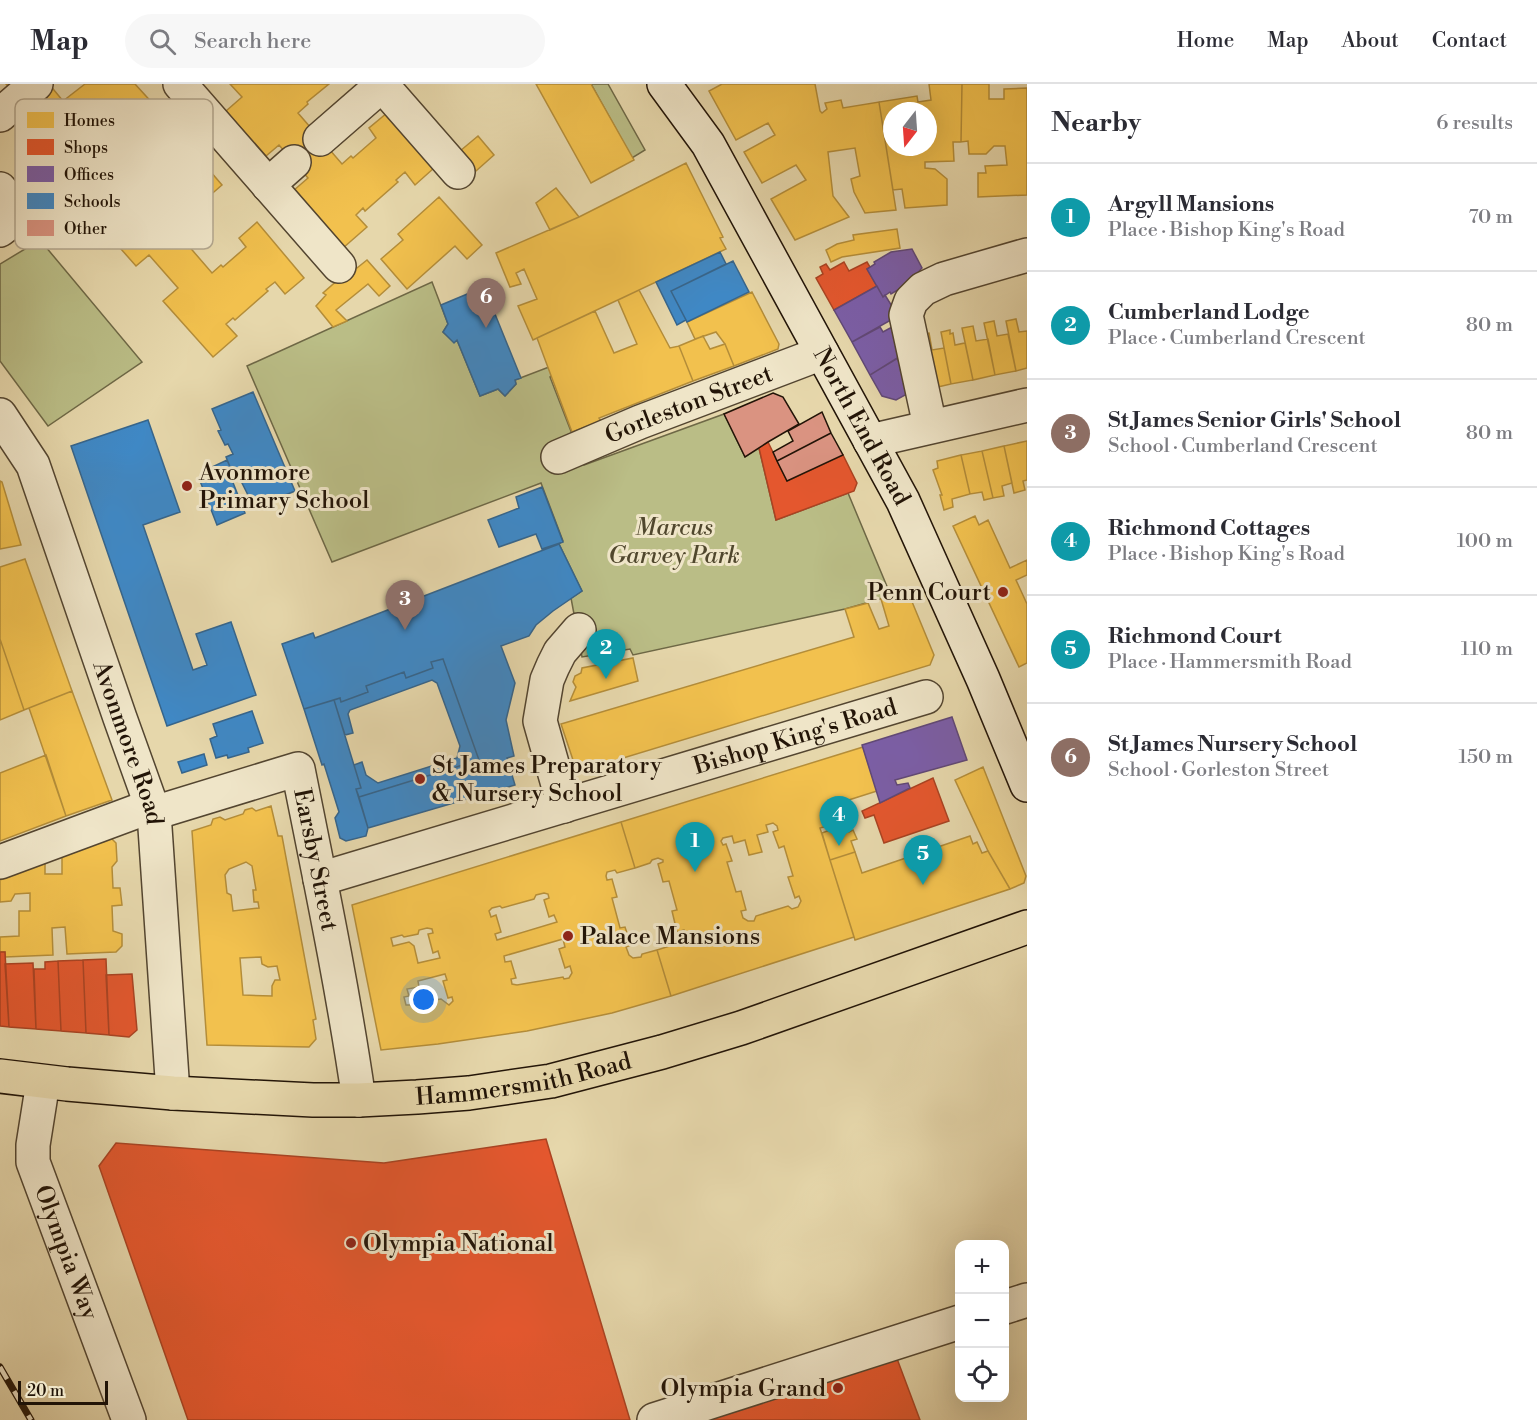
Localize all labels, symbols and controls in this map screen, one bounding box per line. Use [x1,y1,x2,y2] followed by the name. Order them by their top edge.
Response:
[125,14,545,68] search box
[30,24,89,59] text: Map
[146,25,179,58] icon: search
[194,28,311,55] text: Search here
[1177,28,1234,54] text: Home
[1267,28,1309,54] text: Map
[1342,28,1399,54] text: About
[1432,28,1507,54] text: Contact
[15,99,213,249] legend
[883,102,937,156] north arrow
[1051,107,1141,139] text: Nearby
[64,111,115,131] text: Homes
[1436,111,1513,136] text: 6 results
[64,138,108,158] text: Shops
[64,165,114,185] text: Offices
[1108,191,1274,218] text: Argyll Mansions
[64,192,120,212] text: Schools
[1066,205,1075,230] text: 1
[1469,205,1513,230] text: 70 m
[1108,218,1345,243] text: Place · Bishop King's Road
[64,219,107,239] text: Other
[466,278,506,328] pin: 6
[1108,299,1310,326] text: Cumberland Lodge
[1064,313,1077,338] text: 2
[1466,313,1513,338] text: 80 m
[1108,326,1366,351] text: Place · Cumberland Crescent
[806,343,917,511] street label: North End Road
[601,359,778,451] street label: Gorleston Street
[1108,407,1401,434] text: St James Senior Girls' School
[1064,421,1077,446] text: 3
[1466,421,1513,446] text: 80 m
[1108,434,1378,459] text: School · Cumberland Crescent
[198,458,369,516] place label: Avonmore Primary School
[180,479,194,493] marker: Avonmore Primary School
[608,513,740,571] park label: Marcus Garvey Park
[1108,515,1310,542] text: Richmond Cottages
[1064,529,1077,554] text: 4
[1457,529,1513,554] text: 100 m
[1108,542,1345,567] text: Place · Bishop King's Road
[867,578,991,608] place label: Penn Court
[386,580,424,630] pin: 3
[996,585,1010,599] marker: Penn Court
[1108,623,1282,650] text: Richmond Court
[586,630,626,679] pin: 2
[1064,637,1077,662] text: 5
[1461,637,1513,662] text: 110 m
[1108,650,1352,675] text: Place · Hammersmith Road
[85,656,169,826] street label: Avonmore Road
[689,693,901,782] street label: Bishop King's Road
[1108,731,1357,758] text: St James Nursery School
[1064,745,1077,770] text: 6
[1458,745,1513,770] text: 150 m
[432,751,662,809] place label: St James Preparatory & Nursery School
[1108,758,1329,783] text: School · Gorleston Street
[413,772,427,786] marker: St James Preparatory & Nursery School
[286,786,344,934] street label: Earsby Street
[820,796,858,846] pin: 4
[676,822,714,872] pin: 1
[904,836,942,885] pin: 5
[580,922,760,952] place label: Palace Mansions
[561,929,575,943] marker: Palace Mansions
[409,985,438,1014] your location
[414,1047,635,1113] street label: Hammersmith Road
[27,1181,104,1324] street label: Olympia Way
[363,1229,554,1259] place label: Olympia National
[344,1236,358,1250] marker: Olympia National
[955,1240,1009,1402] map controls
[955,1240,1009,1294] button: +
[955,1294,1009,1348] button: −
[955,1348,1009,1402] button: locate
[661,1374,826,1404] place label: Olympia Grand
[18,1378,108,1406] scale bar
[27,1381,64,1401] text: 20 m
[831,1381,845,1395] marker: Olympia Grand

